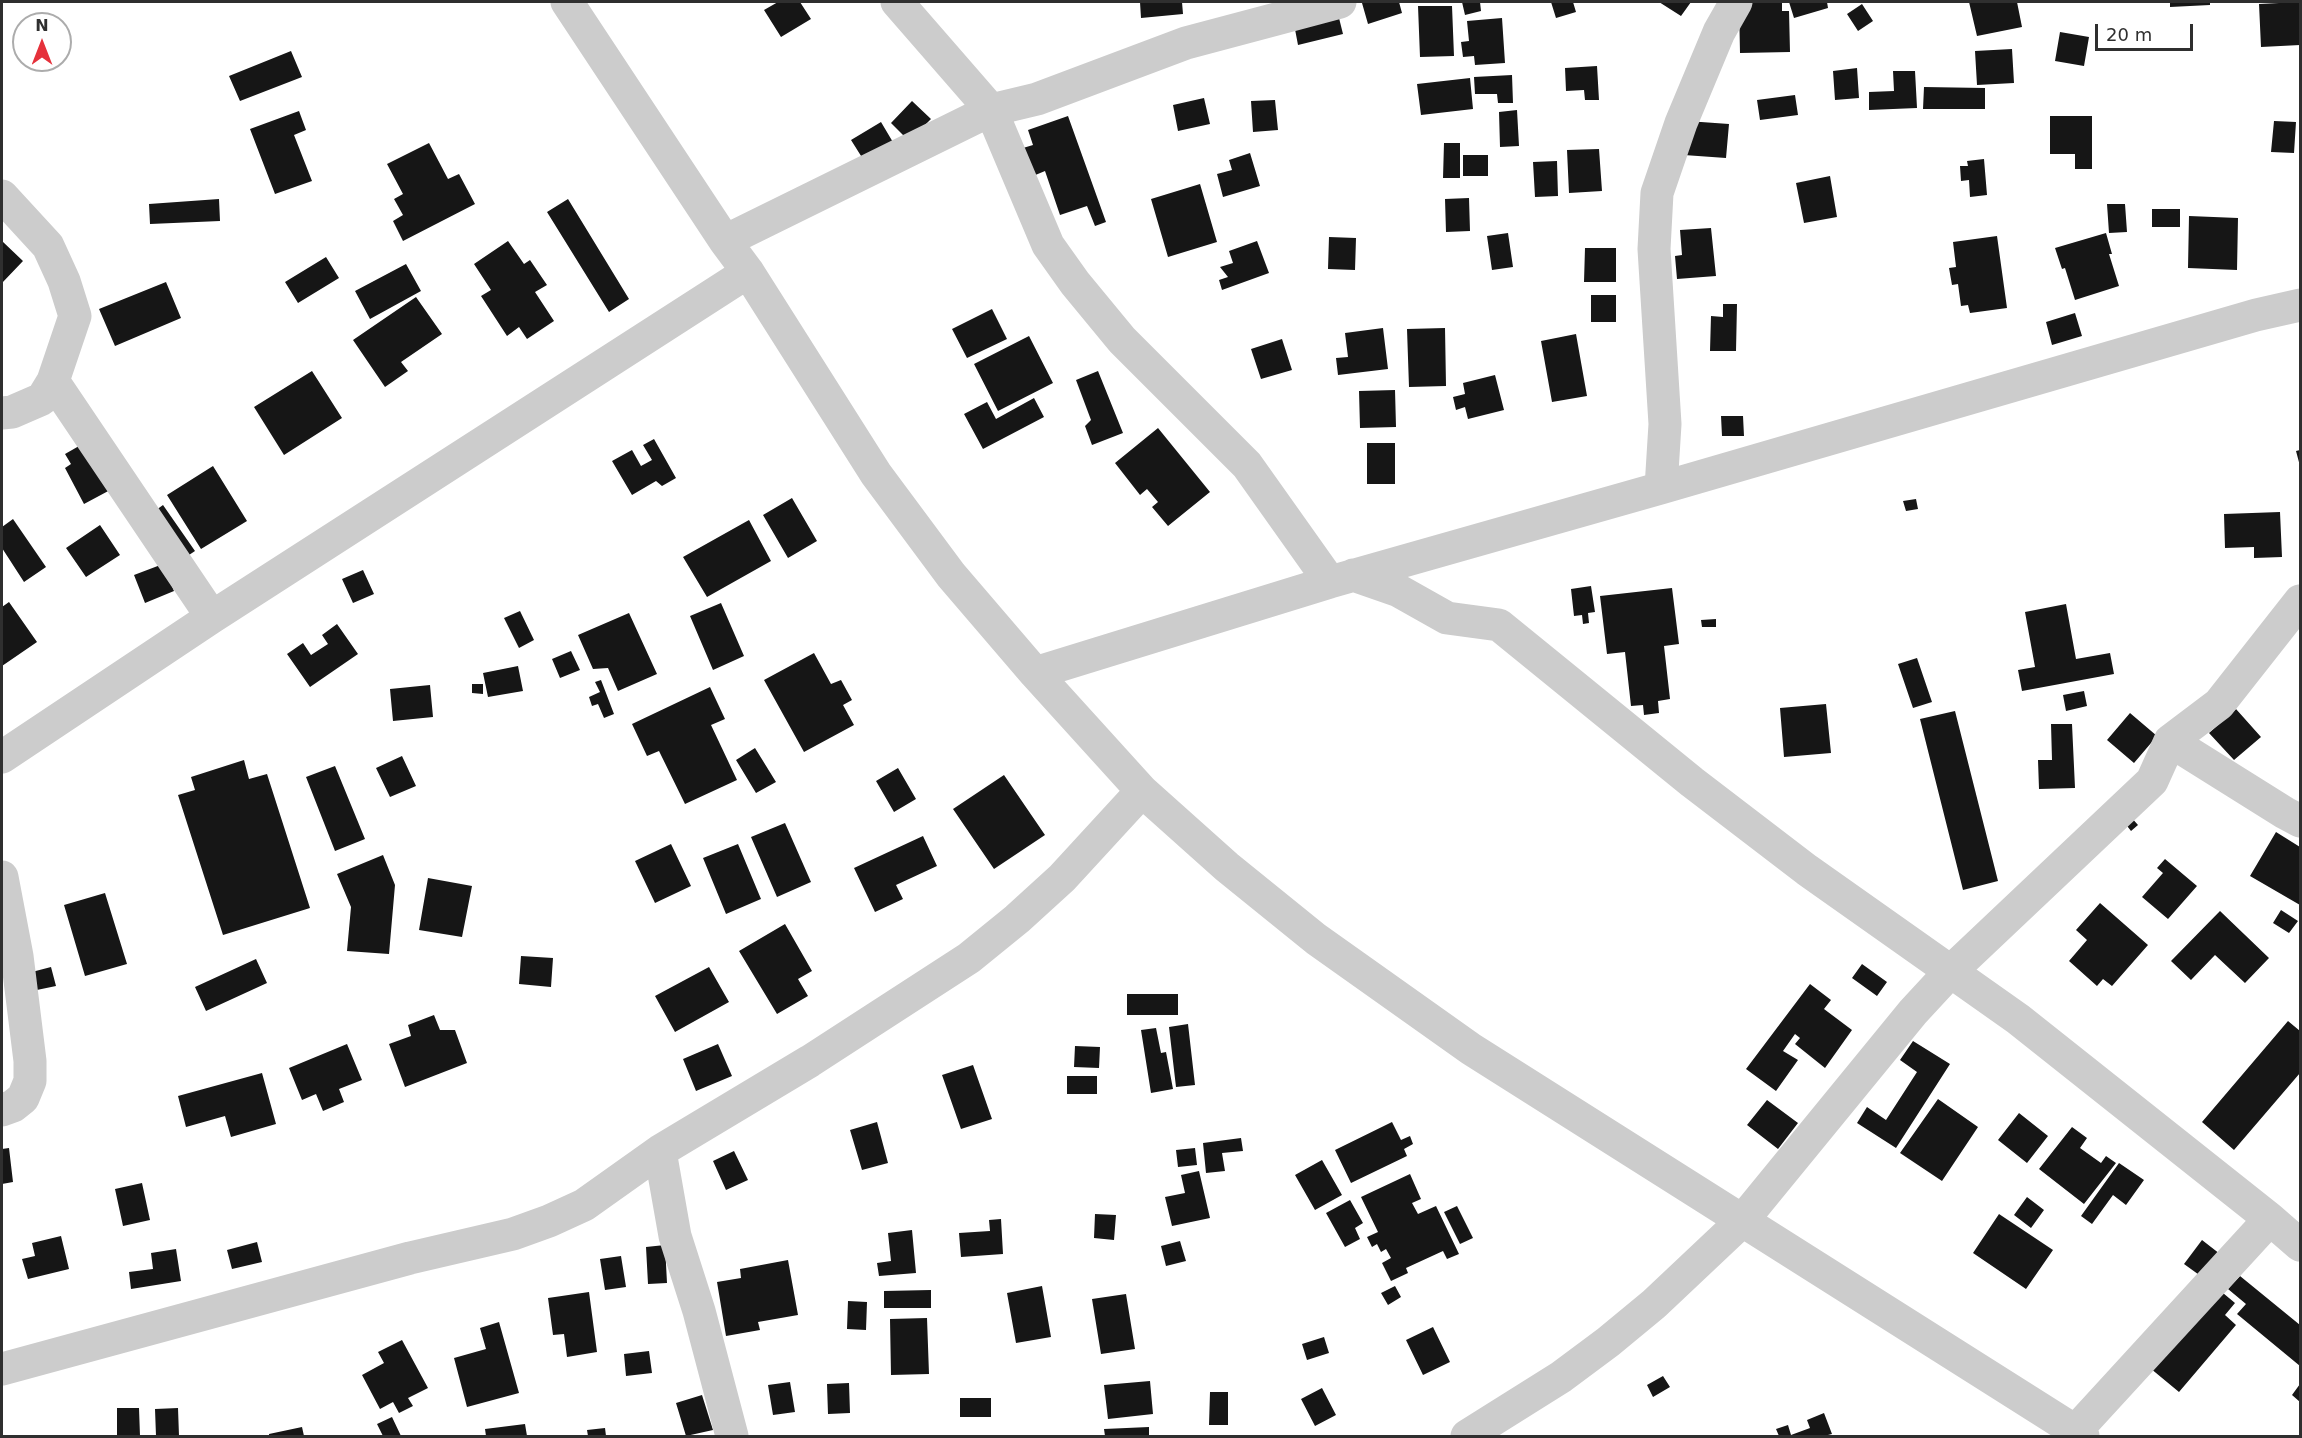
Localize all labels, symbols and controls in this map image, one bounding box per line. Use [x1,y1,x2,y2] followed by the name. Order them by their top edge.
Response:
[12,12,72,72] north arrow
[2098,12,2196,50] scale bar
[35,16,49,35] text: N
[2106,24,2152,45] text: 20 m

